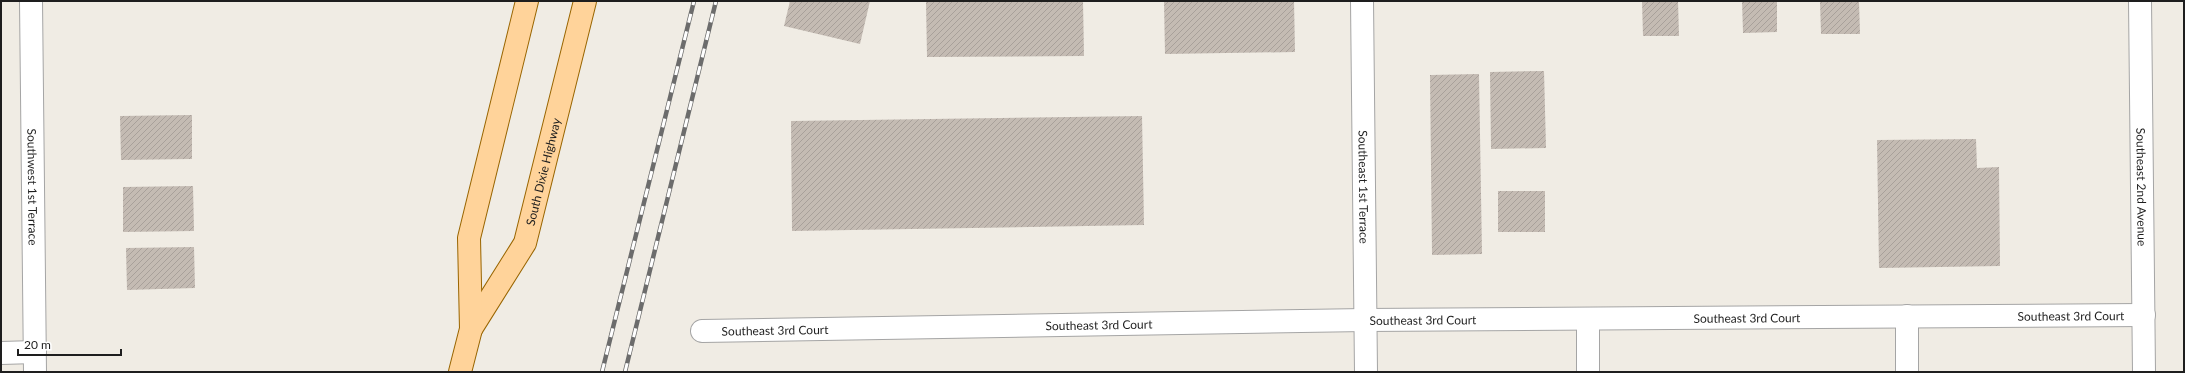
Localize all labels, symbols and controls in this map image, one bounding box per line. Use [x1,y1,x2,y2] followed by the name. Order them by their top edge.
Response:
[522,115,563,227] street label: South Dixie Highway
[25,128,41,246] street label: Southwest 1st Terrace
[2134,128,2150,246] street label: Southeast 2nd Avenue
[1356,130,1372,244] street label: Southeast 1st Terrace
[2017,308,2125,323] street label: Southeast 3rd Court
[1693,310,1801,325] street label: Southeast 3rd Court
[1369,312,1477,327] street label: Southeast 3rd Court
[1045,316,1153,333] street label: Southeast 3rd Court
[721,321,829,338] street label: Southeast 3rd Court
[18,331,121,357] scale bar
[24,337,51,352] text: 20 m

